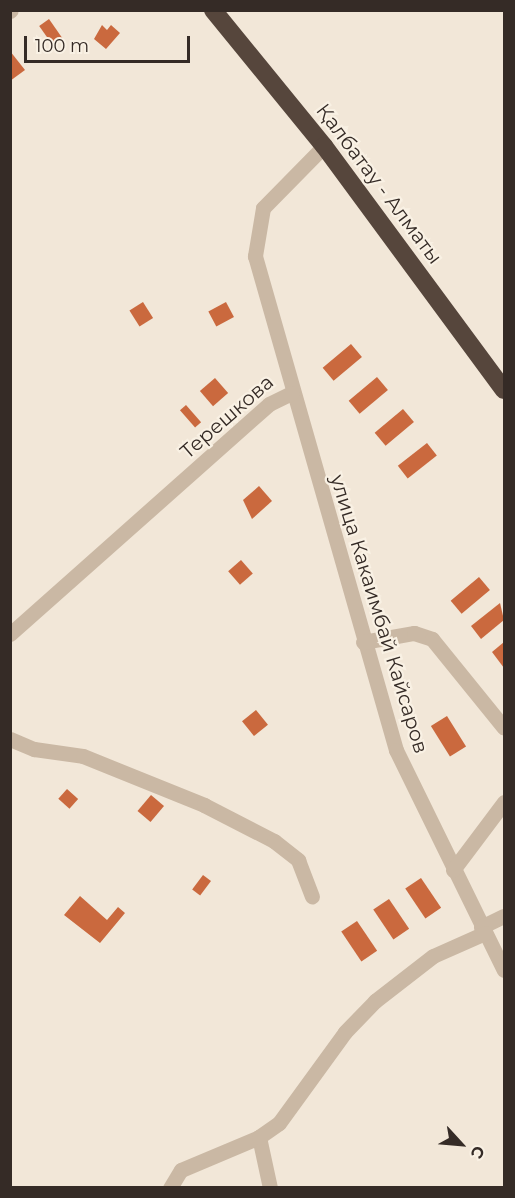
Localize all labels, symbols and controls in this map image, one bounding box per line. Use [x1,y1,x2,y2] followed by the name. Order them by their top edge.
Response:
[27,24,194,62] scale bar
[35,35,89,57] text: 100 m
[311,99,447,269] street label: Қалбатау - Алматы
[176,370,278,464] street label: Терешкова
[325,472,433,756] street label: улица Какаимбай Кайсаров
[431,1114,491,1174] north arrow
[467,1143,489,1161] text: С

